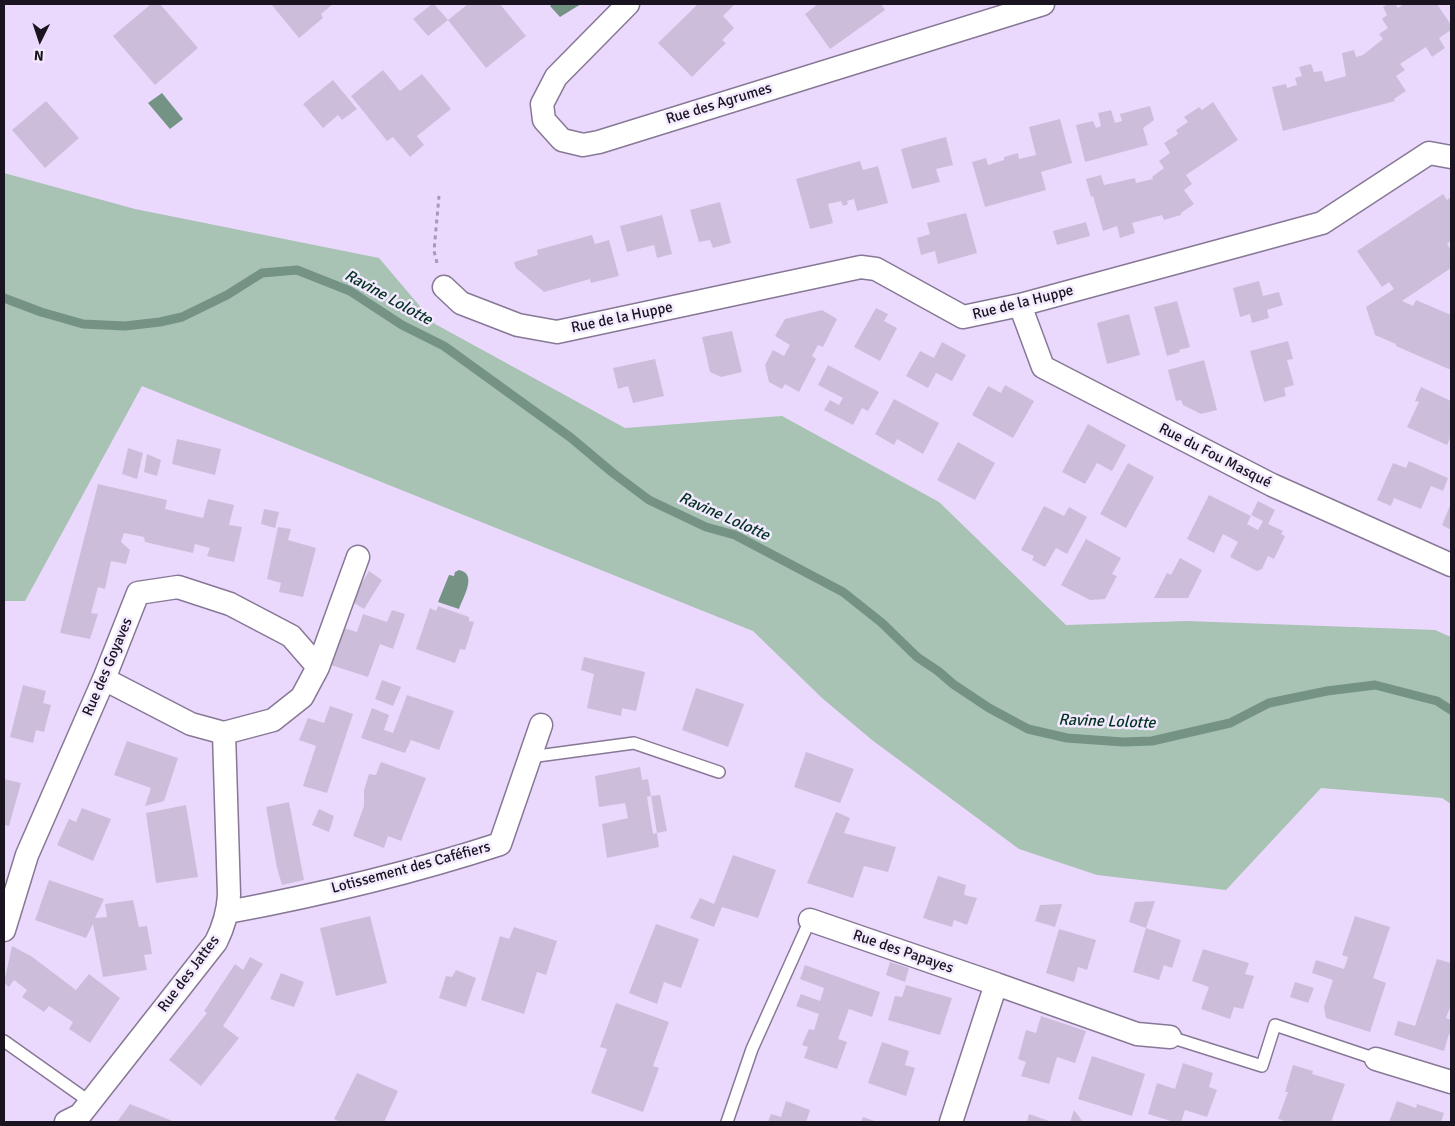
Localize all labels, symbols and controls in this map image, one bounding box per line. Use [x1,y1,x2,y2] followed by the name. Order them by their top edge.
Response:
[15,15,65,65] north arrow
[33,47,44,64] text: N
[664,79,774,129] street label: Rue des Agrumes
[341,266,435,330] water label: Ravine Lolotte
[971,282,1075,324] street label: Rue de la Huppe
[570,298,674,338] street label: Rue de la Huppe
[1156,420,1274,492] street label: Rue du Fou Masqué
[676,488,772,546] water label: Ravine Lolotte
[79,615,137,719] street label: Rue des Goyaves
[1058,711,1156,733] water label: Ravine Lolotte
[329,838,493,898] street label: Lotissement des Caféfiers
[850,926,956,978] street label: Rue des Papayes
[154,932,224,1016] street label: Rue des Jattes

